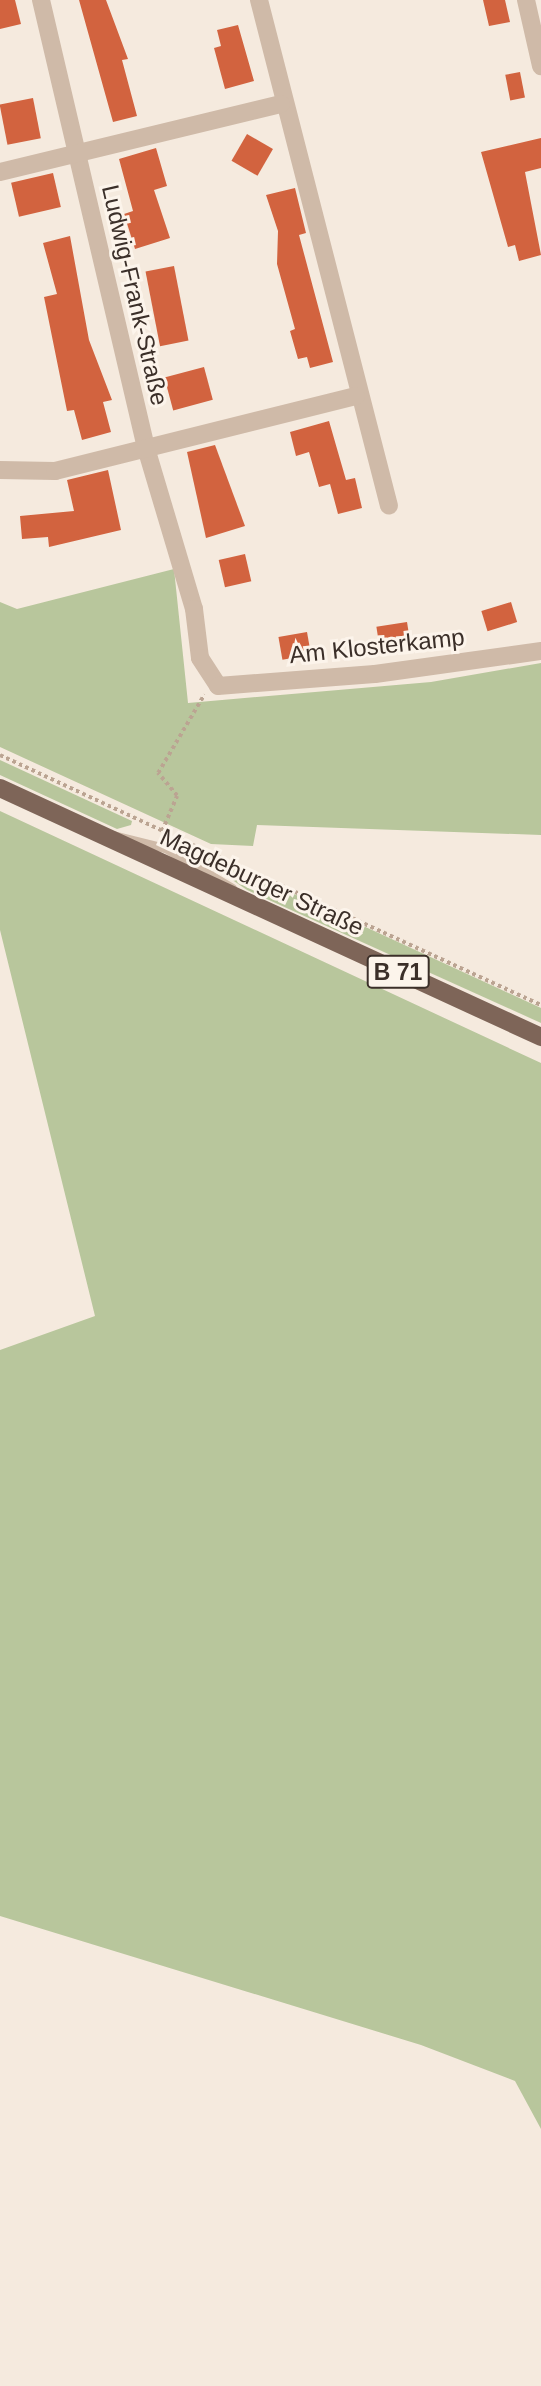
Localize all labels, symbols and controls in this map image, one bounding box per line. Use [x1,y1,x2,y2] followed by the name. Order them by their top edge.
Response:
[96,182,174,408] street label: Ludwig-Frank-Straße
[288,622,466,670] street label: Am Klosterkamp
[156,822,368,942] street label: Magdeburger Straße
[366,953,430,992] road number: B 71

